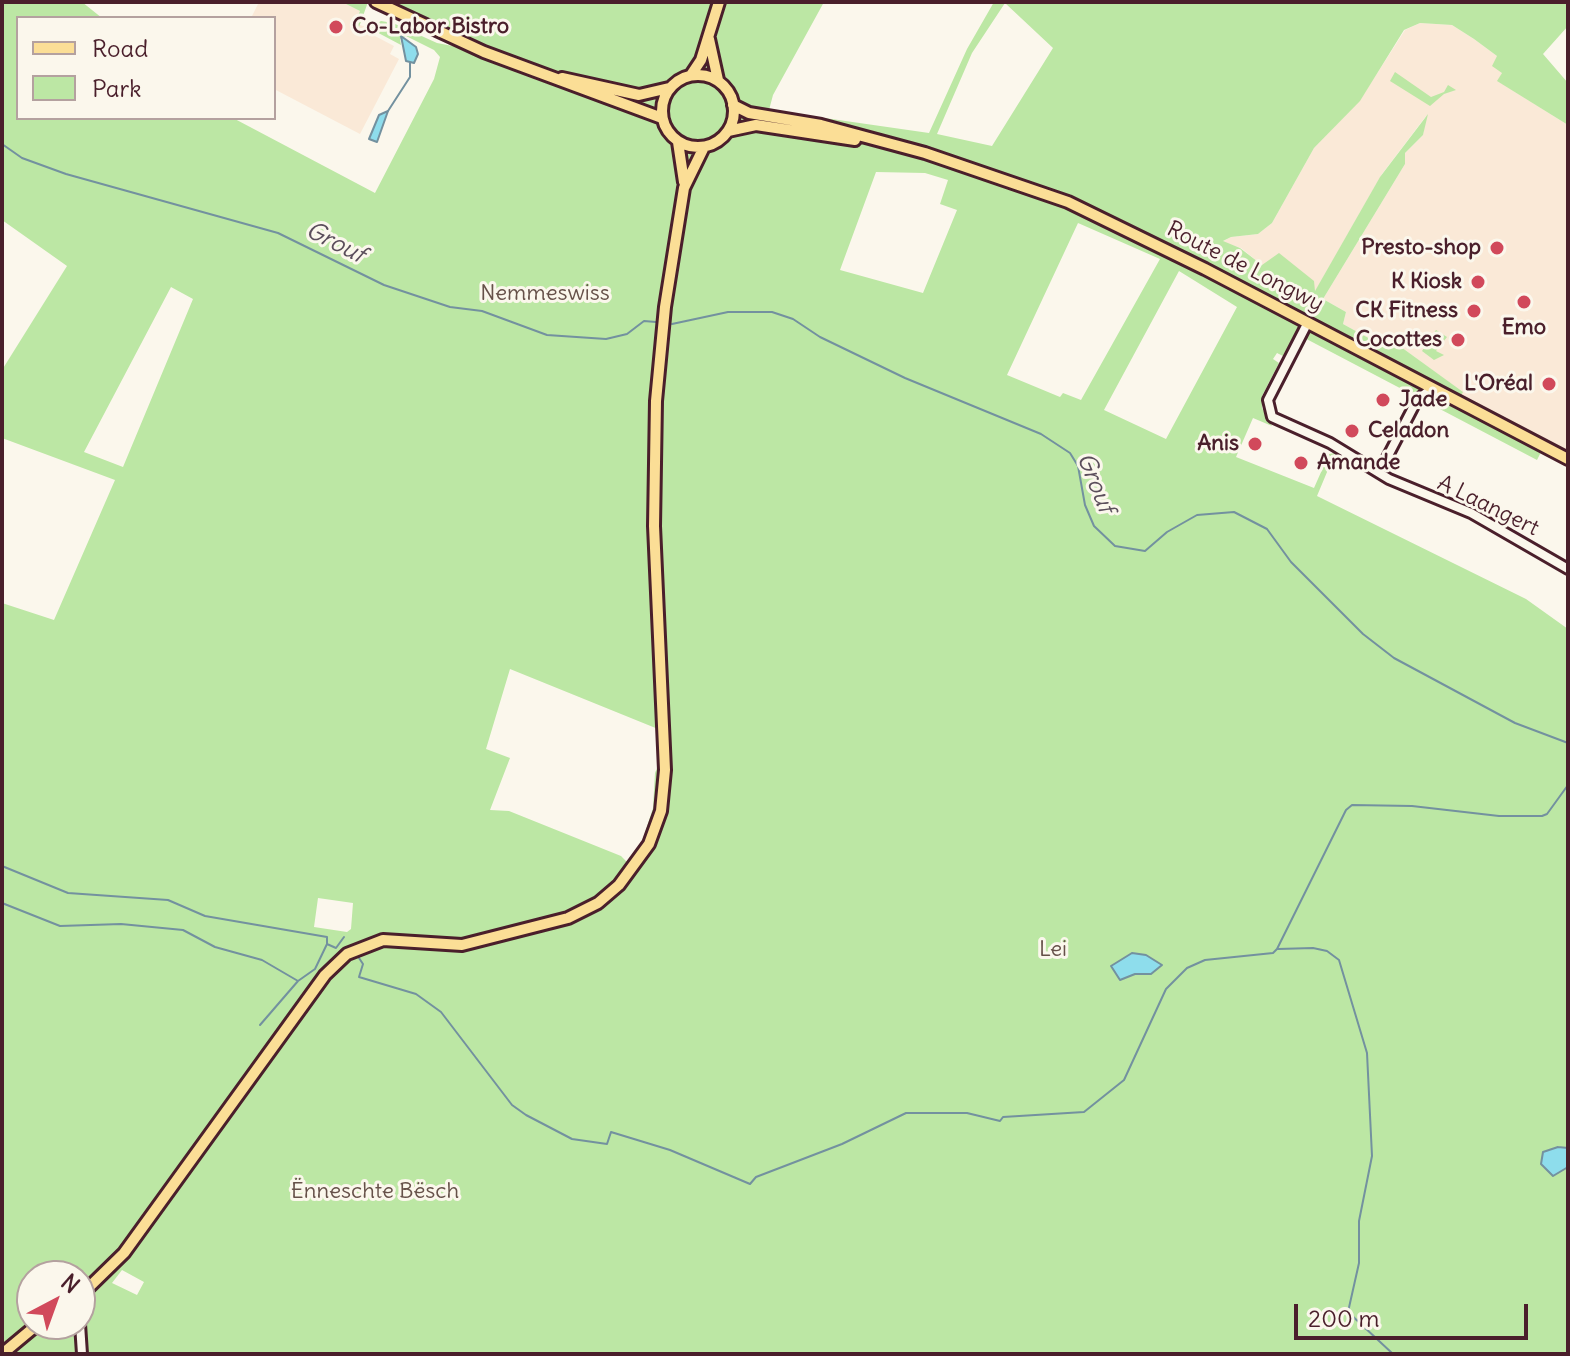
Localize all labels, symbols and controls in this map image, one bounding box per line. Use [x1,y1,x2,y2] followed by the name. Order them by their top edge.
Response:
[352,14,509,40] place label: Co-Labor Bistro
[16,16,276,120] legend
[327,18,345,36] marker: Co-Labor Bistro
[92,33,148,63] text: Road
[92,73,142,103] text: Park
[301,216,369,270] water label: Grouf
[1162,216,1328,318] street label: Route de Longwy
[1361,235,1481,261] place label: Presto-shop
[1488,239,1506,257] marker: Presto-shop
[1391,269,1462,295] place label: K Kiosk
[1469,273,1487,291] marker: K Kiosk
[480,281,610,307] park label: Nemmeswiss
[1515,293,1533,311] marker: Emo
[1355,298,1458,324] place label: CK Fitness
[1465,302,1483,320] marker: CK Fitness
[1502,315,1546,341] place label: Emo
[1356,327,1442,353] place label: Cocottes
[1449,331,1467,349] marker: Cocottes
[1464,371,1533,397] place label: L'Oréal
[1540,375,1558,393] marker: L'Oréal
[1399,387,1447,413] place label: Jade
[1374,391,1392,409] marker: Jade
[1368,418,1449,444] place label: Celadon
[1343,422,1361,440] marker: Celadon
[1197,431,1239,457] place label: Anis
[1246,435,1264,453] marker: Anis
[1070,449,1120,517] water label: Grouf
[1317,450,1400,476] place label: Amande
[1292,454,1310,472] marker: Amande
[1433,470,1543,542] street label: A Laangert
[1039,937,1067,963] park label: Lei
[291,1179,459,1205] park label: Ënneschte Bësch
[16,1260,96,1340] north arrow
[56,1268,85,1299] text: N
[1298,1288,1532,1338] scale bar
[1308,1303,1380,1333] text: 200 m

